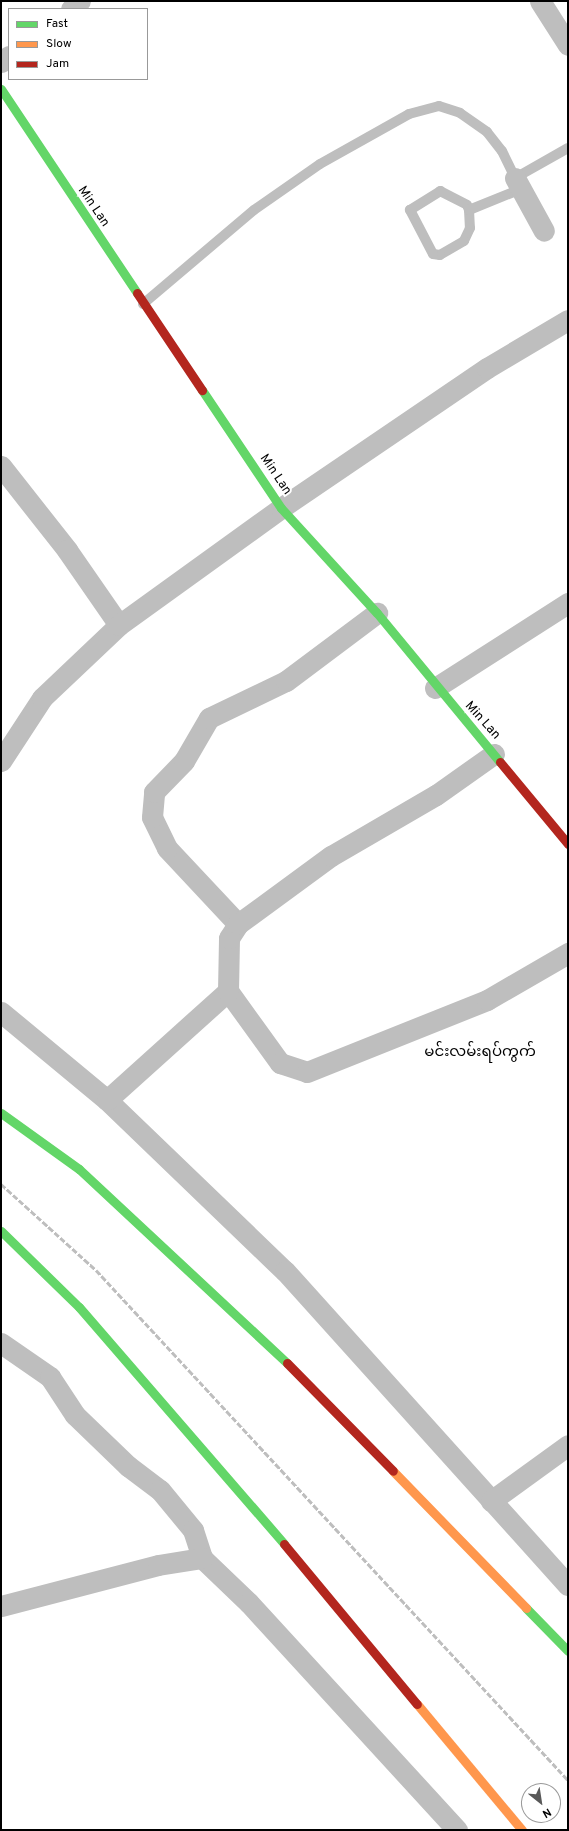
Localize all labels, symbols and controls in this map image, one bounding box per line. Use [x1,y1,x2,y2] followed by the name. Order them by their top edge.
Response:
[8,8,148,80] legend
[46,16,68,32] text: Fast
[46,36,72,52] text: Slow
[46,56,69,72] text: Jam
[74,184,112,230] street label: Min Lan
[256,452,294,498] street label: Min Lan
[461,699,503,743] street label: Min Lan
[424,1044,536,1062] district label: မင်းလမ်းရပ်ကွက်
[521,1783,561,1823] north arrow
[540,1804,553,1821] text: N

